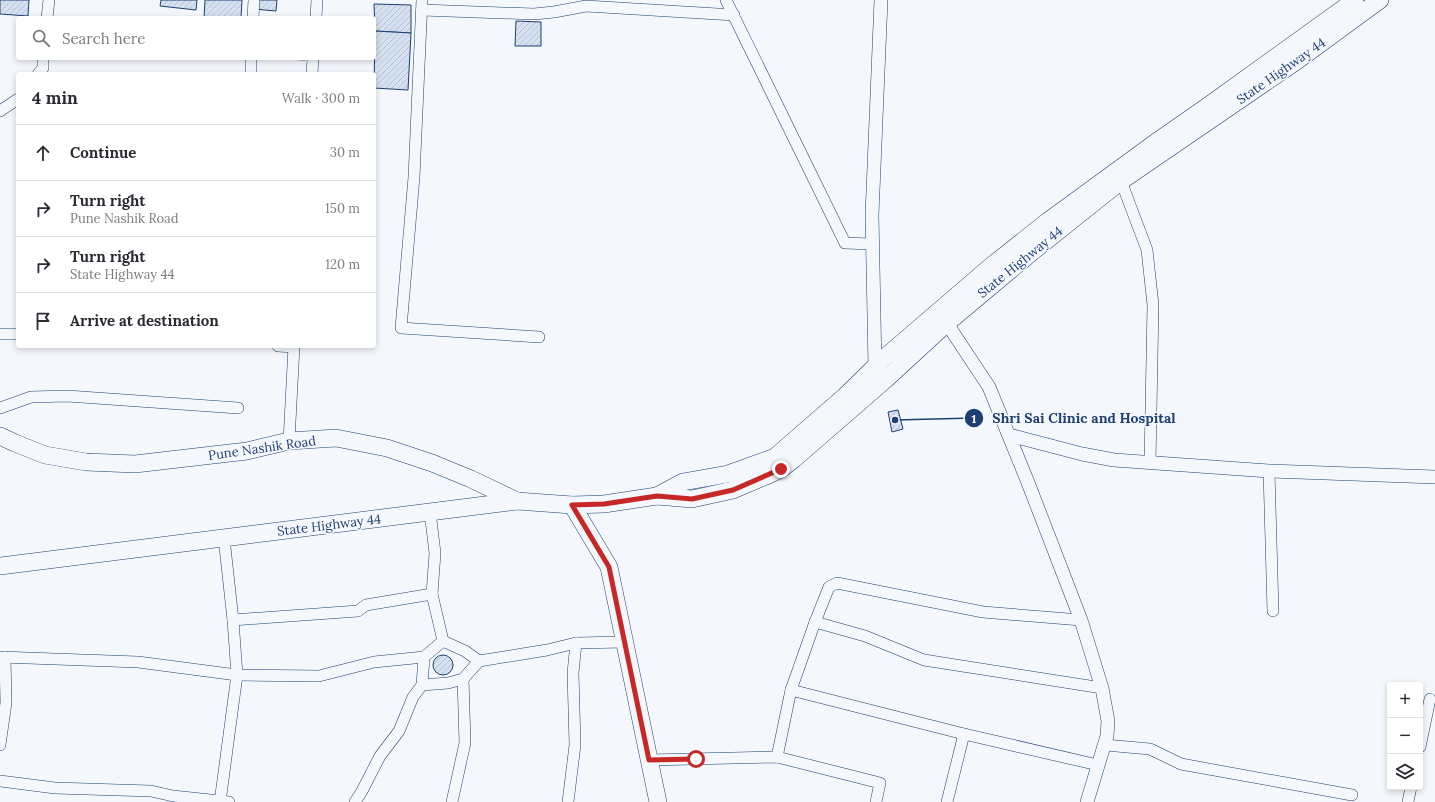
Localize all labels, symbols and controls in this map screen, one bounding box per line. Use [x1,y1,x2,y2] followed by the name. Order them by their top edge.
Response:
[16,16,376,60] search box
[30,27,52,49] icon: search
[62,29,145,48] text: Search here
[1233,34,1329,108] street label: State Highway 44
[32,87,78,109] text: 4 min
[282,90,360,107] text: Walk · 300 m
[32,142,54,164] icon: ahead
[70,143,136,162] text: Continue
[330,144,360,161] text: 30 m
[70,191,146,210] text: Turn right
[32,198,54,220] icon: right
[325,200,360,217] text: 150 m
[70,210,179,227] text: Pune Nashik Road
[974,222,1066,302] street label: State Highway 44
[70,247,146,266] text: Turn right
[32,254,54,276] icon: right
[325,256,360,273] text: 120 m
[70,266,175,283] text: State Highway 44
[32,310,54,332] icon: arrive
[70,311,219,330] text: Arrive at destination
[964,405,1183,431] callout: Shri Sai Clinic and Hospital
[992,409,1176,427] text: Shri Sai Clinic and Hospital
[972,411,977,426] text: 1
[207,432,317,464] street label: Pune Nashik Road
[772,460,790,478] route end
[276,510,382,540] street label: State Highway 44
[1387,682,1423,790] map controls
[1387,682,1423,718] button: +
[1387,718,1423,754] button: −
[687,750,705,768] route start
[1387,754,1423,790] button: layers

